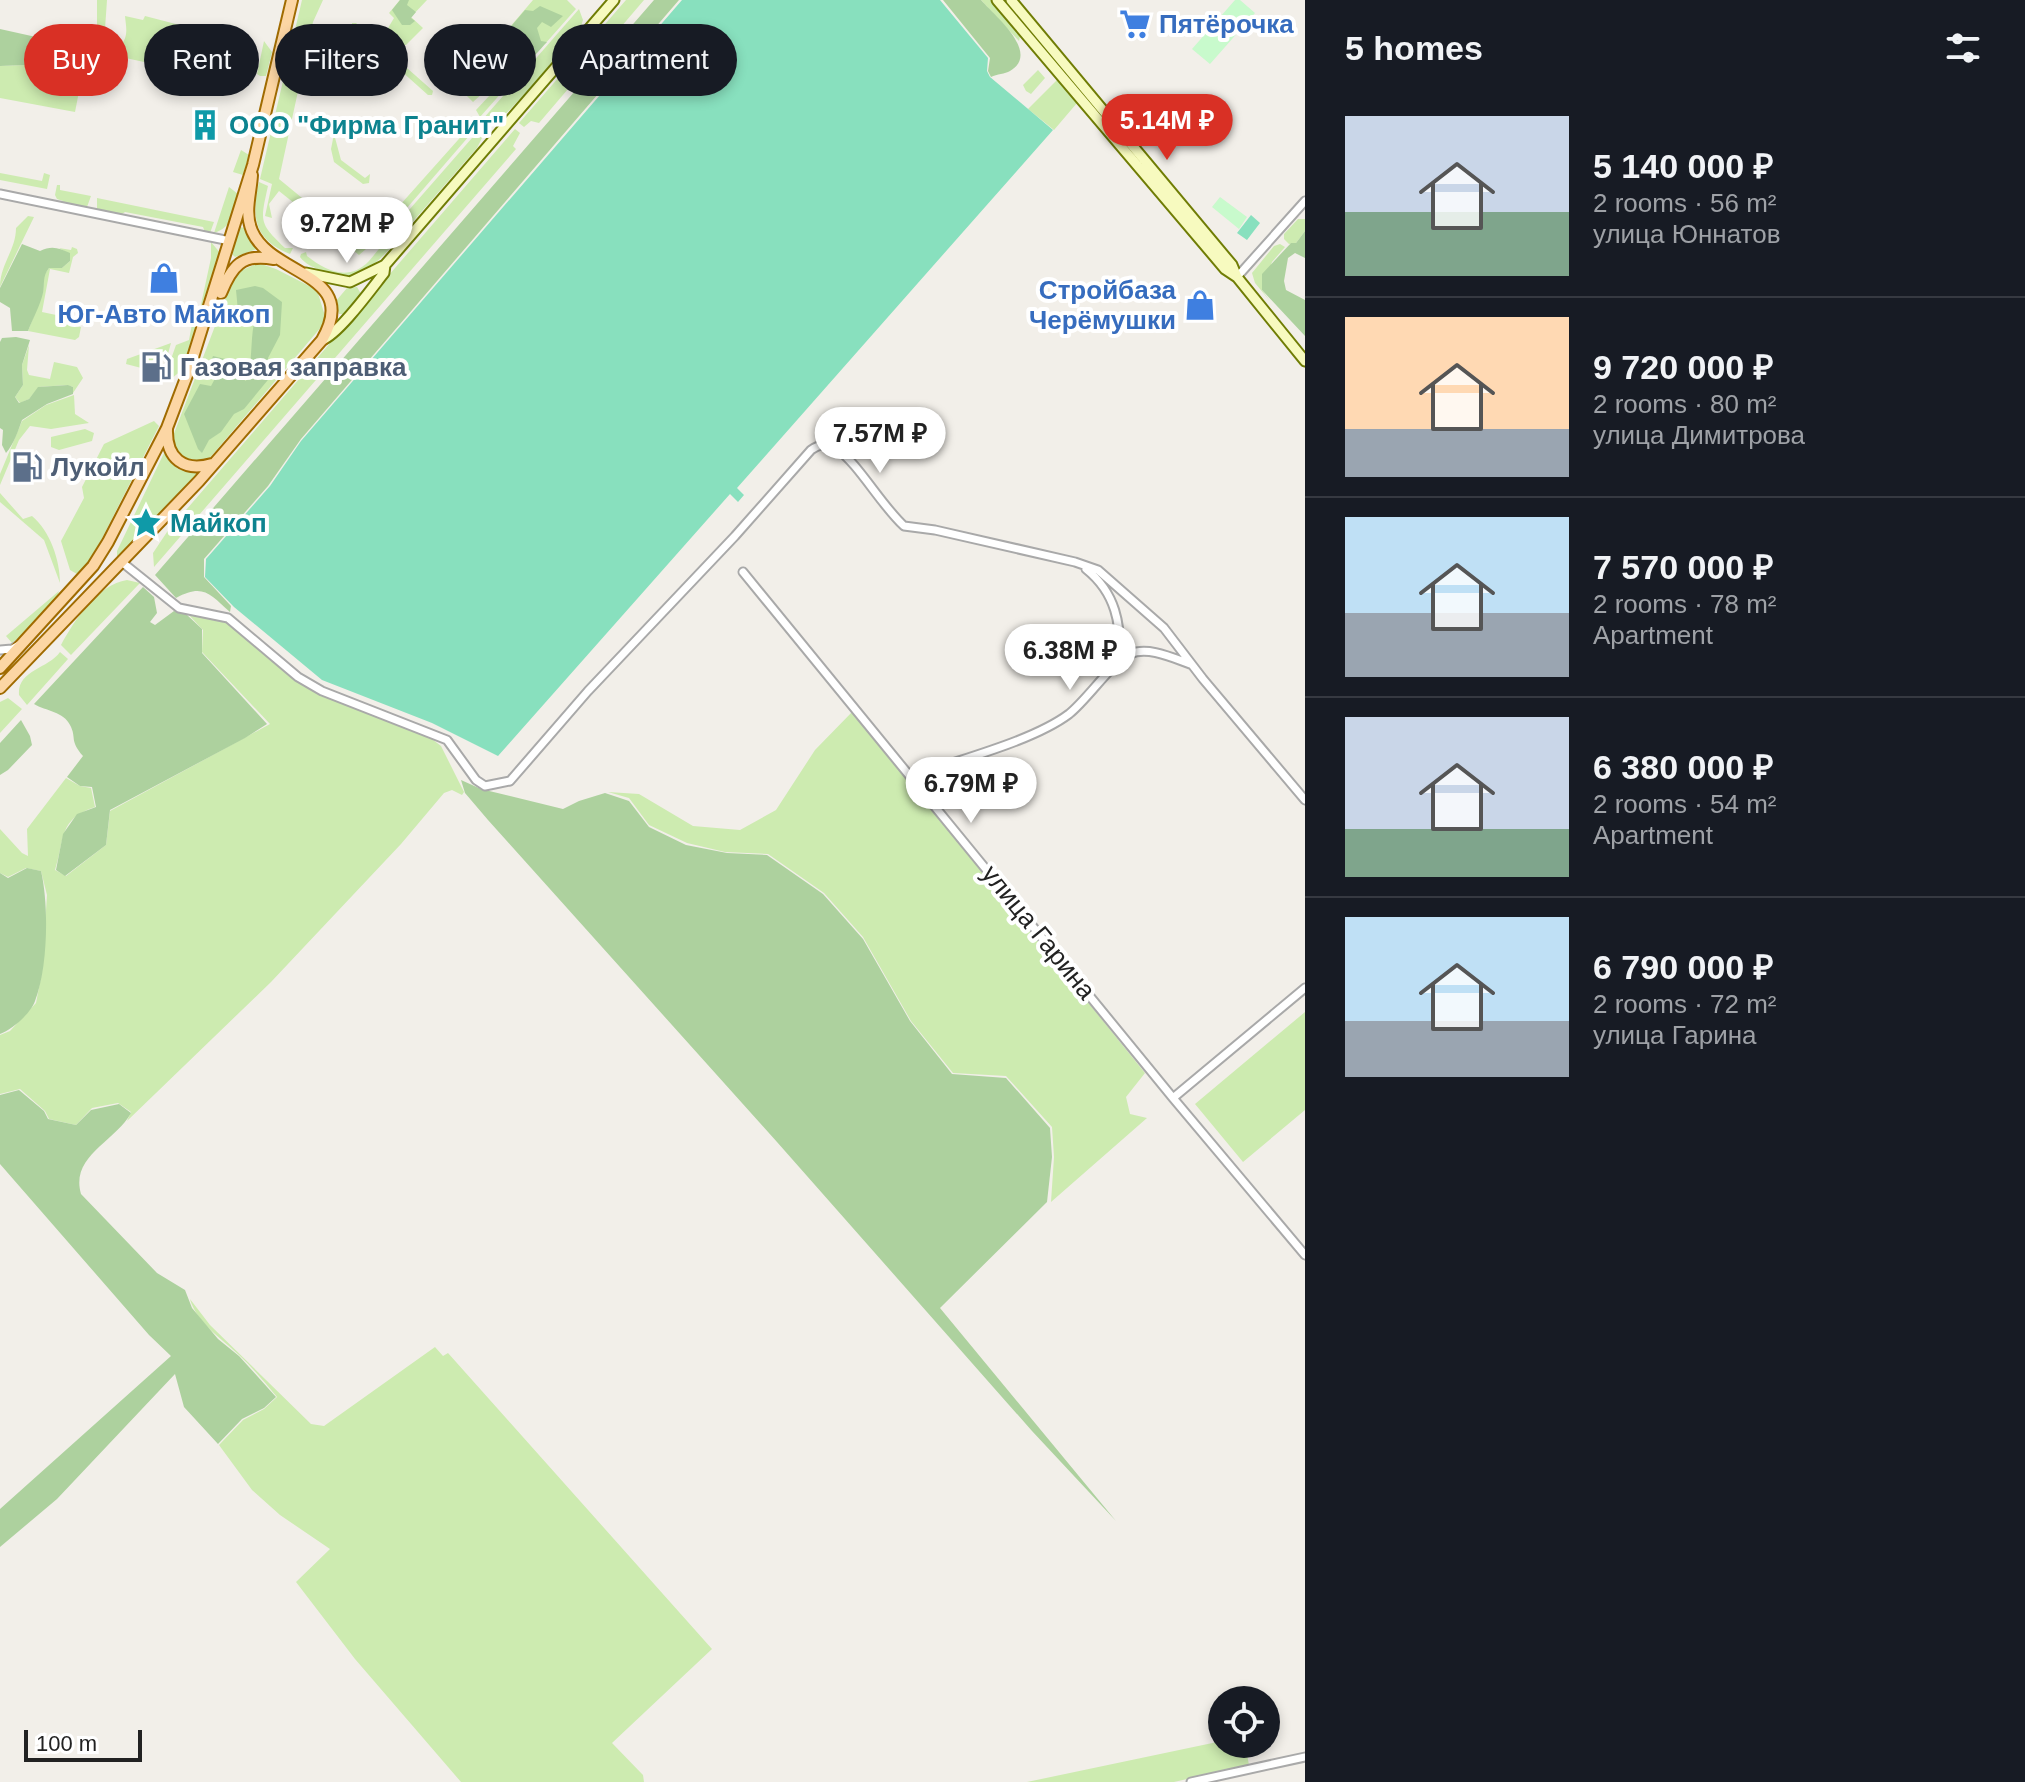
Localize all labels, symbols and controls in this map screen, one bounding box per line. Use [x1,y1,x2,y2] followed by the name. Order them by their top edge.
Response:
[1118,7,1152,41] supermarket icon: Пятёрочка
[1159,9,1294,39] place label: Пятёрочка
[24,24,128,96] chip: Buy
[144,24,259,96] chip: Rent
[275,24,408,96] chip: Filters
[424,24,536,96] chip: New
[552,24,737,96] chip: Apartment
[1941,26,1985,70] icon: filters
[1345,29,1483,67] text: 5 homes
[1093,94,1241,162] pin: 5.14M ₽
[1120,105,1214,135] text: 5.14M ₽
[188,108,222,142] building icon: ООО "Фирма Гранит"
[229,110,504,140] place label: ООО "Фирма Гранит"
[1593,147,1774,185] text: 5 140 000 ₽
[1409,148,1505,244] icon: home
[1593,188,1777,218] text: 2 rooms · 56 m²
[273,197,421,265] pin: 9.72M ₽
[300,208,394,238] text: 9.72M ₽
[1593,219,1780,249] text: улица Юннатов
[147,261,181,295] shop icon: Юг-Авто Майкоп
[1029,275,1177,335] place label: Стройбаза Черёмушки
[1183,288,1217,322] shop icon: Стройбаза Черёмушки
[58,299,270,329] place label: Юг-Авто Майкоп
[1593,348,1774,386] text: 9 720 000 ₽
[1409,349,1505,445] icon: home
[139,350,173,384] fuel station icon: Газовая заправка
[180,352,407,382] place label: Газовая заправка
[1593,389,1777,419] text: 2 rooms · 80 m²
[806,407,954,475] pin: 7.57M ₽
[833,418,927,448] text: 7.57M ₽
[1593,420,1805,450] text: улица Димитрова
[10,450,44,484] fuel station icon: Лукойл
[51,452,145,482] place label: Лукойл
[129,506,163,540] place icon: Майкоп
[170,508,267,538] place label: Майкоп
[1593,548,1774,586] text: 7 570 000 ₽
[1409,549,1505,645] icon: home
[1593,589,1777,619] text: 2 rooms · 78 m²
[1593,620,1713,650] text: Apartment
[996,624,1144,692] pin: 6.38M ₽
[1023,635,1117,665] text: 6.38M ₽
[1593,748,1774,786] text: 6 380 000 ₽
[1409,749,1505,845] icon: home
[897,757,1045,825] pin: 6.79M ₽
[924,768,1018,798] text: 6.79M ₽
[1593,789,1777,819] text: 2 rooms · 54 m²
[1593,820,1713,850] text: Apartment
[976,859,1102,1005] street label: улица Гарина
[1593,948,1774,986] text: 6 790 000 ₽
[1409,949,1505,1045] icon: home
[1593,989,1777,1019] text: 2 rooms · 72 m²
[1593,1020,1757,1050] text: улица Гарина
[1208,1686,1280,1758] map controls
[1208,1686,1280,1758] button: locate
[24,1726,142,1762] scale bar
[36,1731,97,1756] text: 100 m

